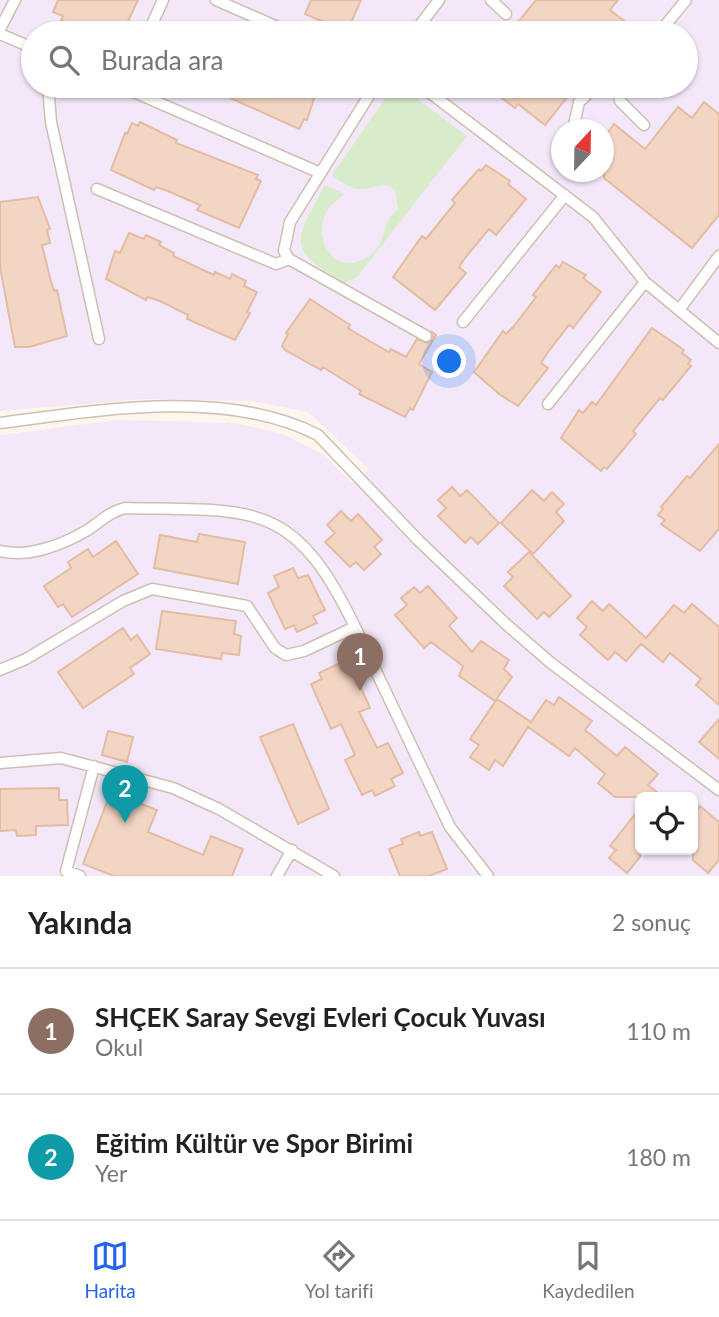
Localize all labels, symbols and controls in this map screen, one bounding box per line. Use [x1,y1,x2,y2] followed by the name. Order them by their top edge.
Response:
[21,21,698,98] search box
[45,41,83,79] icon: search
[101,44,223,76] text: Burada ara
[551,119,614,182] north arrow
[432,344,466,378] your location
[337,633,383,691] pin: 1
[102,765,148,823] pin: 2
[635,792,698,855] map controls
[635,792,698,855] button: locate
[28,904,132,940] text: Yakında
[612,908,691,936] text: 2 sonuç
[95,1001,546,1033] text: SHÇEK Saray Sevgi Evleri Çocuk Yuvası
[44,1017,58,1045] text: 1
[626,1017,691,1045] text: 110 m
[95,1033,143,1061] text: Okul
[95,1127,413,1159] text: Eğitim Kültür ve Spor Birimi
[44,1143,58,1171] text: 2
[626,1143,691,1171] text: 180 m
[95,1159,127,1187] text: Yer
[84,1237,136,1302] tab: Harita
[305,1237,373,1302] tab: Yol tarifi
[542,1237,635,1302] tab: Kaydedilen

